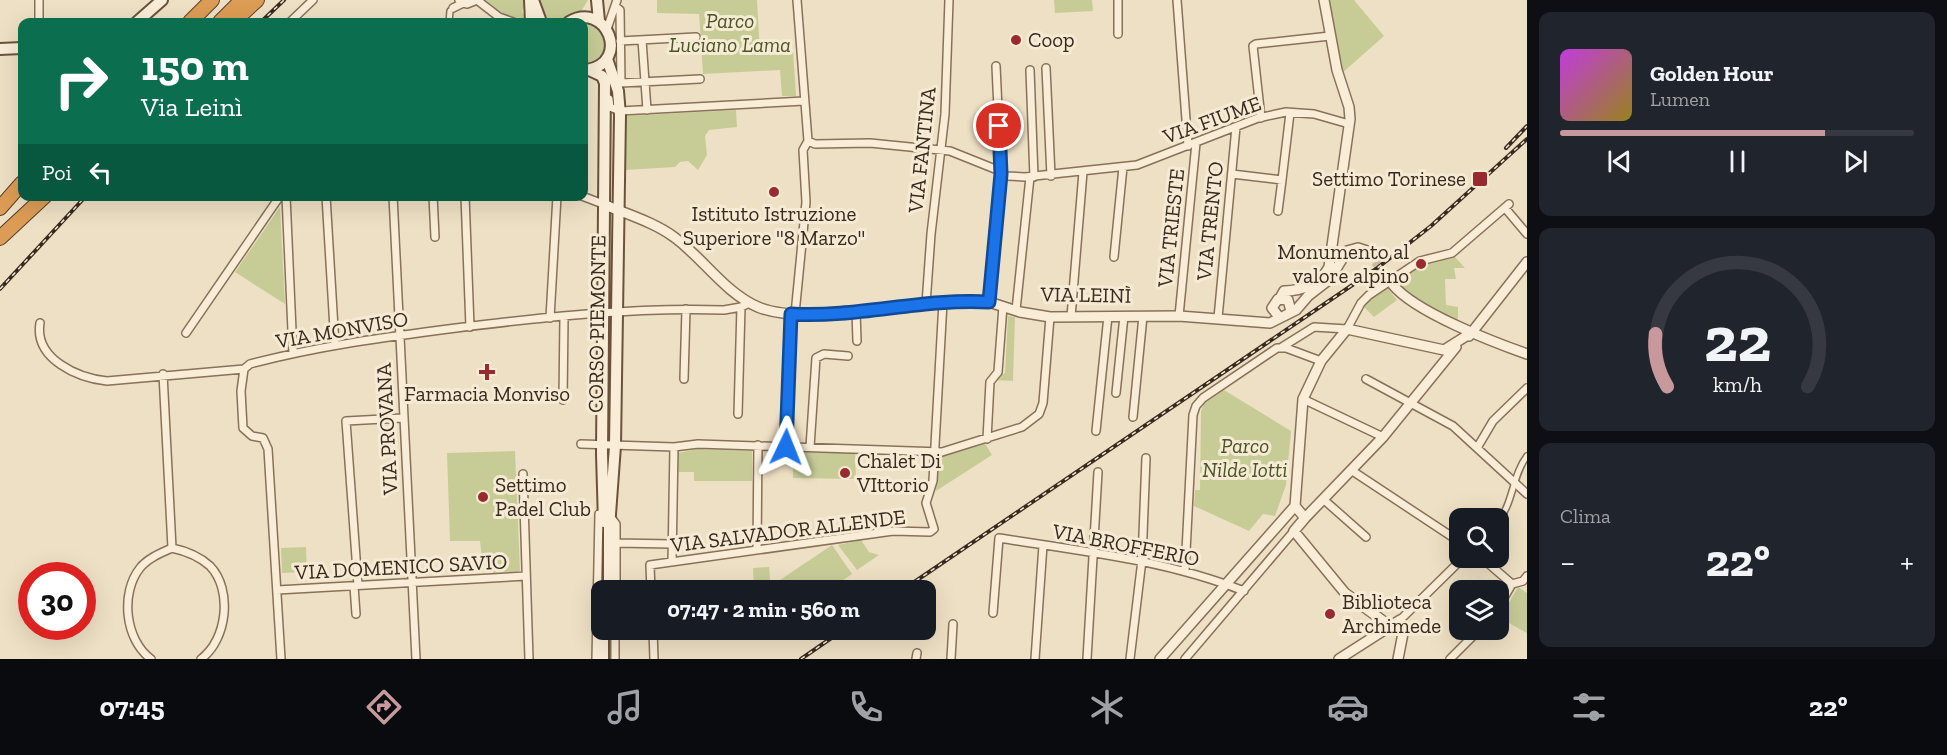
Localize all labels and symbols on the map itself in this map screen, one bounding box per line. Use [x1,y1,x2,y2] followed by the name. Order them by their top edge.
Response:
[669,8,791,57] park label: Parco Luciano Lama
[1028,27,1075,52] place label: Coop
[1009,33,1023,47] marker: Coop
[902,85,941,215] street label: VIA FANTINA
[1158,90,1264,149] street label: VIA FIUME
[973,100,1024,151] pin
[1191,160,1228,283] street label: VIA TRENTO
[1312,166,1466,191] place label: Settimo Torinese
[1152,167,1189,290] street label: VIA TRIESTE
[1471,170,1489,188] marker: Settimo Torinese
[767,185,781,199] marker: Istituto Istruzione Superiore "8 Marzo"
[683,201,865,250] place label: Istituto Istruzione Superiore "8 Marzo"
[582,235,611,413] street label: CORSO PIEMONTE
[1277,239,1409,288] place label: Monumento al valore alpino
[1414,257,1428,271] marker: Monumento al valore alpino
[1039,281,1132,308] street label: VIA LEINÌ
[273,306,410,354] street label: VIA MONVISO
[371,362,402,497] street label: VIA PROVANA
[480,365,494,379] marker: Farmacia Monviso
[404,381,570,406] place label: Farmacia Monviso
[754,415,818,479] position arrow
[1202,433,1288,482] park label: Parco Nilde Iotti
[856,448,941,497] place label: Chalet Di VIttorio
[838,466,852,480] marker: Chalet Di VIttorio
[495,472,591,521] place label: Settimo Padel Club
[476,490,490,504] marker: Settimo Padel Club
[668,504,907,557] street label: VIA SALVADOR ALLENDE
[1050,518,1202,571] street label: VIA BROFFERIO
[293,548,508,585] street label: VIA DOMENICO SAVIO
[18,562,96,640] speed limit sign: 30
[1342,589,1441,638] place label: Biblioteca Archimede
[1323,607,1337,621] marker: Biblioteca Archimede

